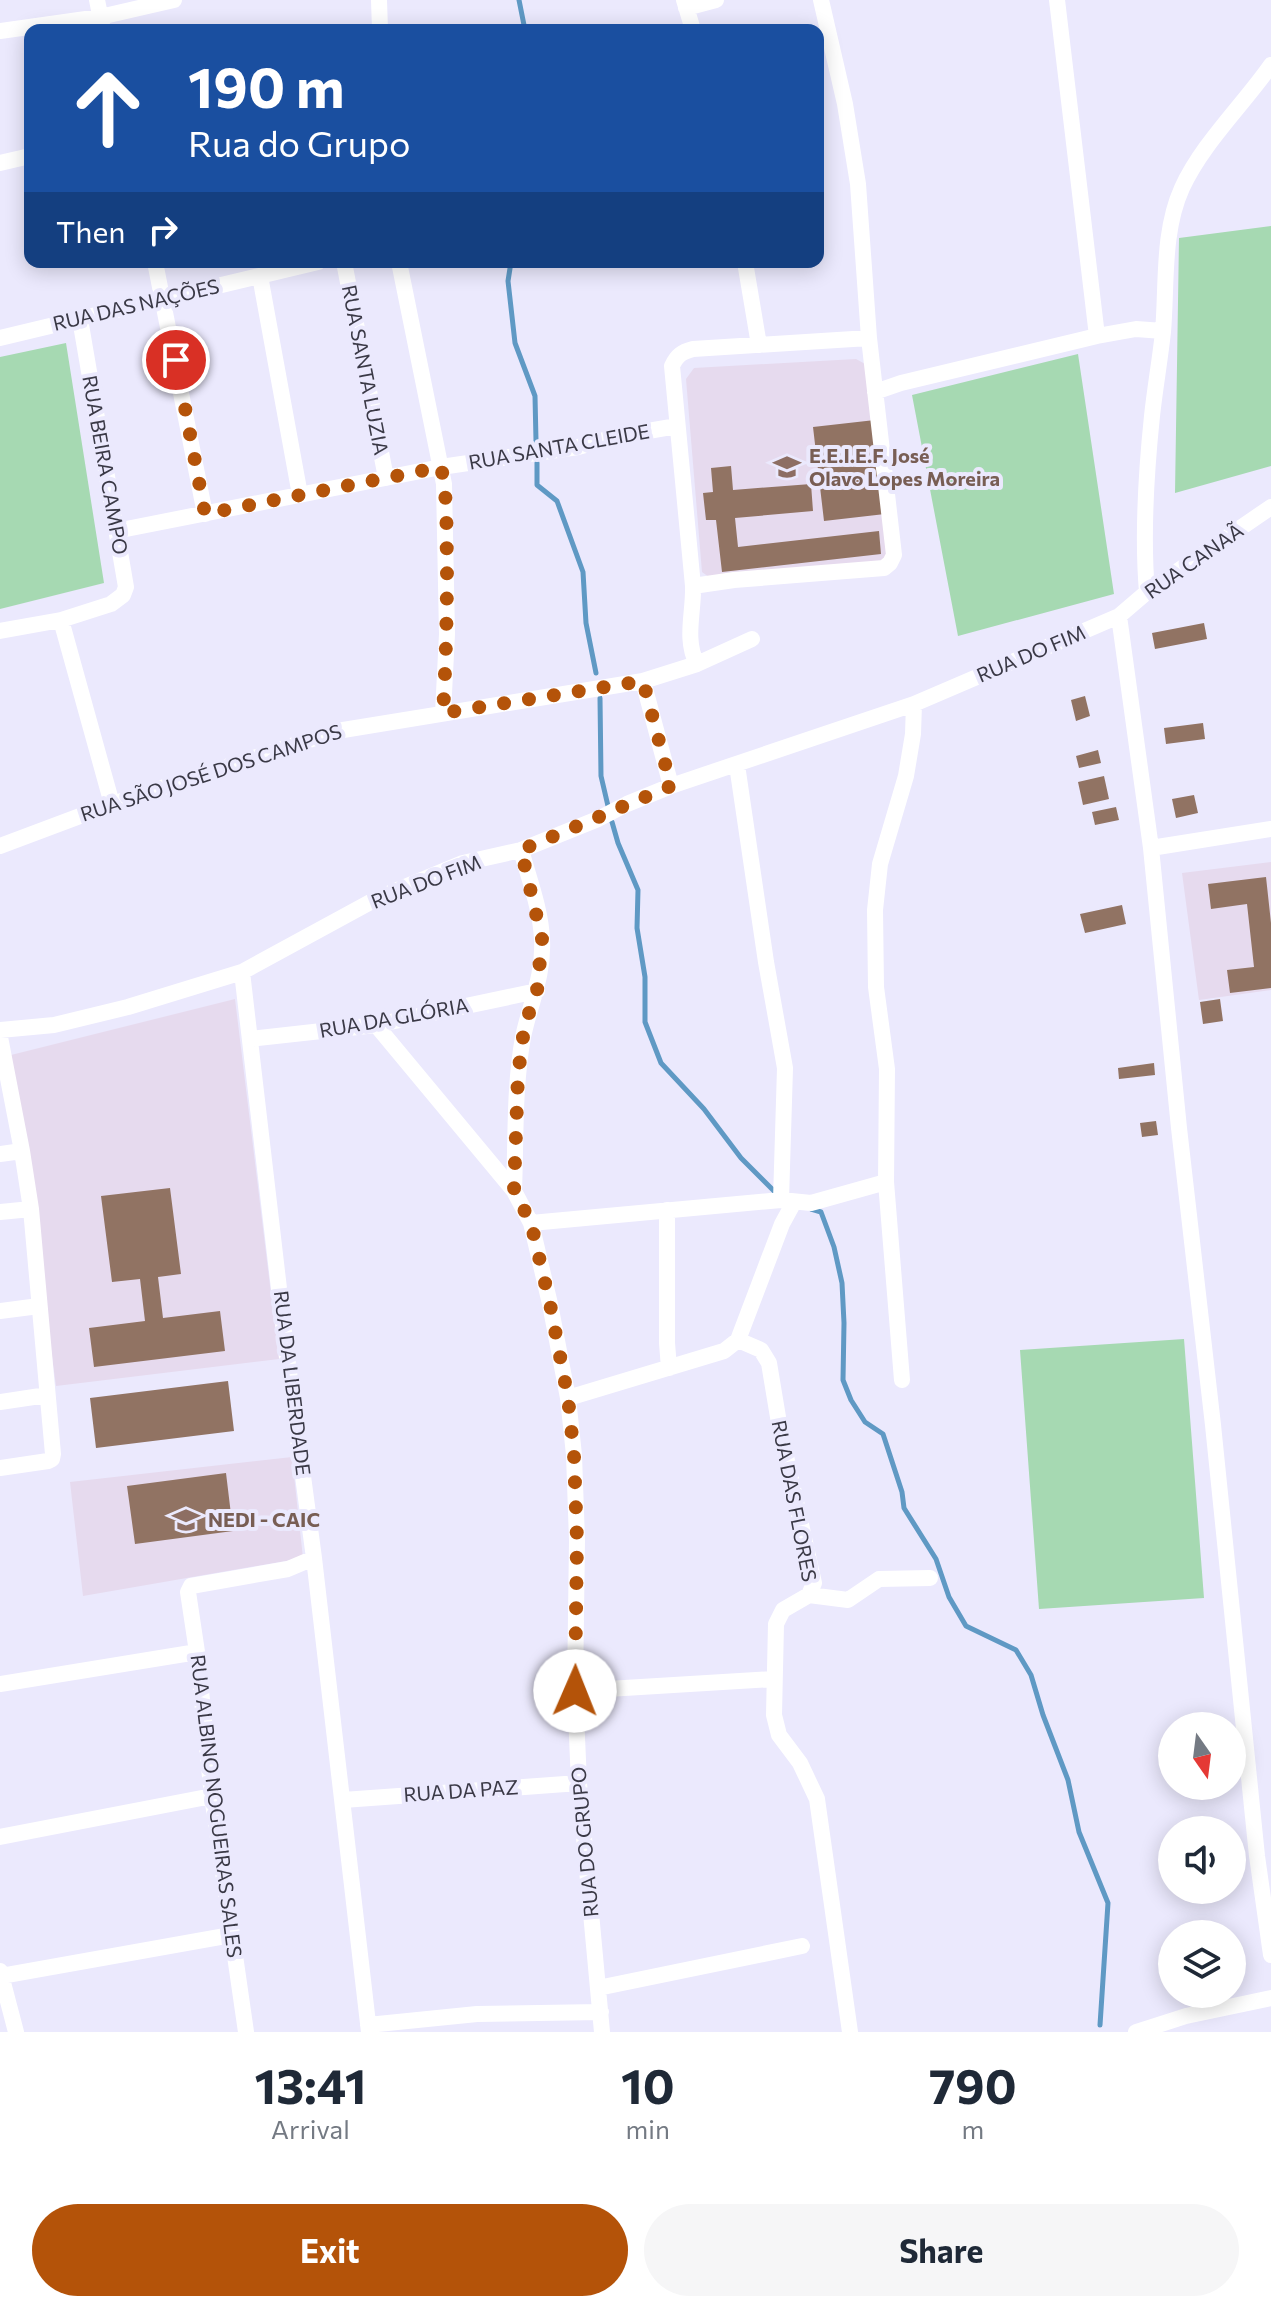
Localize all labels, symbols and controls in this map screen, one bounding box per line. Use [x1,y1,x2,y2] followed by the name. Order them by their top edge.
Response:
[188,51,345,120] text: 190 m
[56,56,160,160] icon: ahead
[188,120,411,164] text: Rua do Grupo
[141,208,185,252] icon: right
[56,212,125,249] text: Then
[50,273,221,335] street label: RUA DAS NAÇÕES
[338,283,394,457] street label: RUA SANTA LUZIA
[142,326,210,394] pin
[154,338,198,382] icon: arrive
[78,373,134,556] street label: RUA BEIRA CAMPO
[467,418,651,474] street label: RUA SANTA CLEIDE
[809,443,1000,490] place label: E.E.I.E.F. José Olavo Lopes Moreira
[772,452,802,482] school or university icon: E.E.I.E.F. José Olavo Lopes Moreira
[1140,517,1247,603] street label: RUA CANAÃ
[973,619,1089,687] street label: RUA DO FIM
[77,718,344,826] street label: RUA SÃO JOSÉ DOS CAMPOS
[367,849,484,913] street label: RUA DO FIM
[317,992,471,1042] street label: RUA DA GLÓRIA
[270,1289,316,1477] street label: RUA DA LIBERDADE
[768,1418,822,1584] street label: RUA DAS FLORES
[171,1505,201,1535] school or university icon: NEDI - CAIC
[208,1507,320,1531] place label: NEDI - CAIC
[533,1649,617,1733] position arrow
[186,1653,247,1959] street label: RUA ALBINO NOGUEIRAS SALES
[1158,1712,1246,1800] north arrow
[1158,1712,1246,2008] map controls
[565,1766,603,1918] street label: RUA DO GRUPO
[403,1774,519,1806] street label: RUA DA PAZ
[1158,1816,1246,1904] button: sound
[1158,1920,1246,2008] button: layers
[254,2055,367,2114] text: 13:41
[621,2055,675,2114] text: 10
[929,2055,1017,2114] text: 790
[271,2113,350,2144] text: Arrival
[626,2113,670,2144] text: min
[961,2113,984,2144] text: m
[32,2204,628,2296] button: Exit
[644,2204,1239,2296] button: Share

